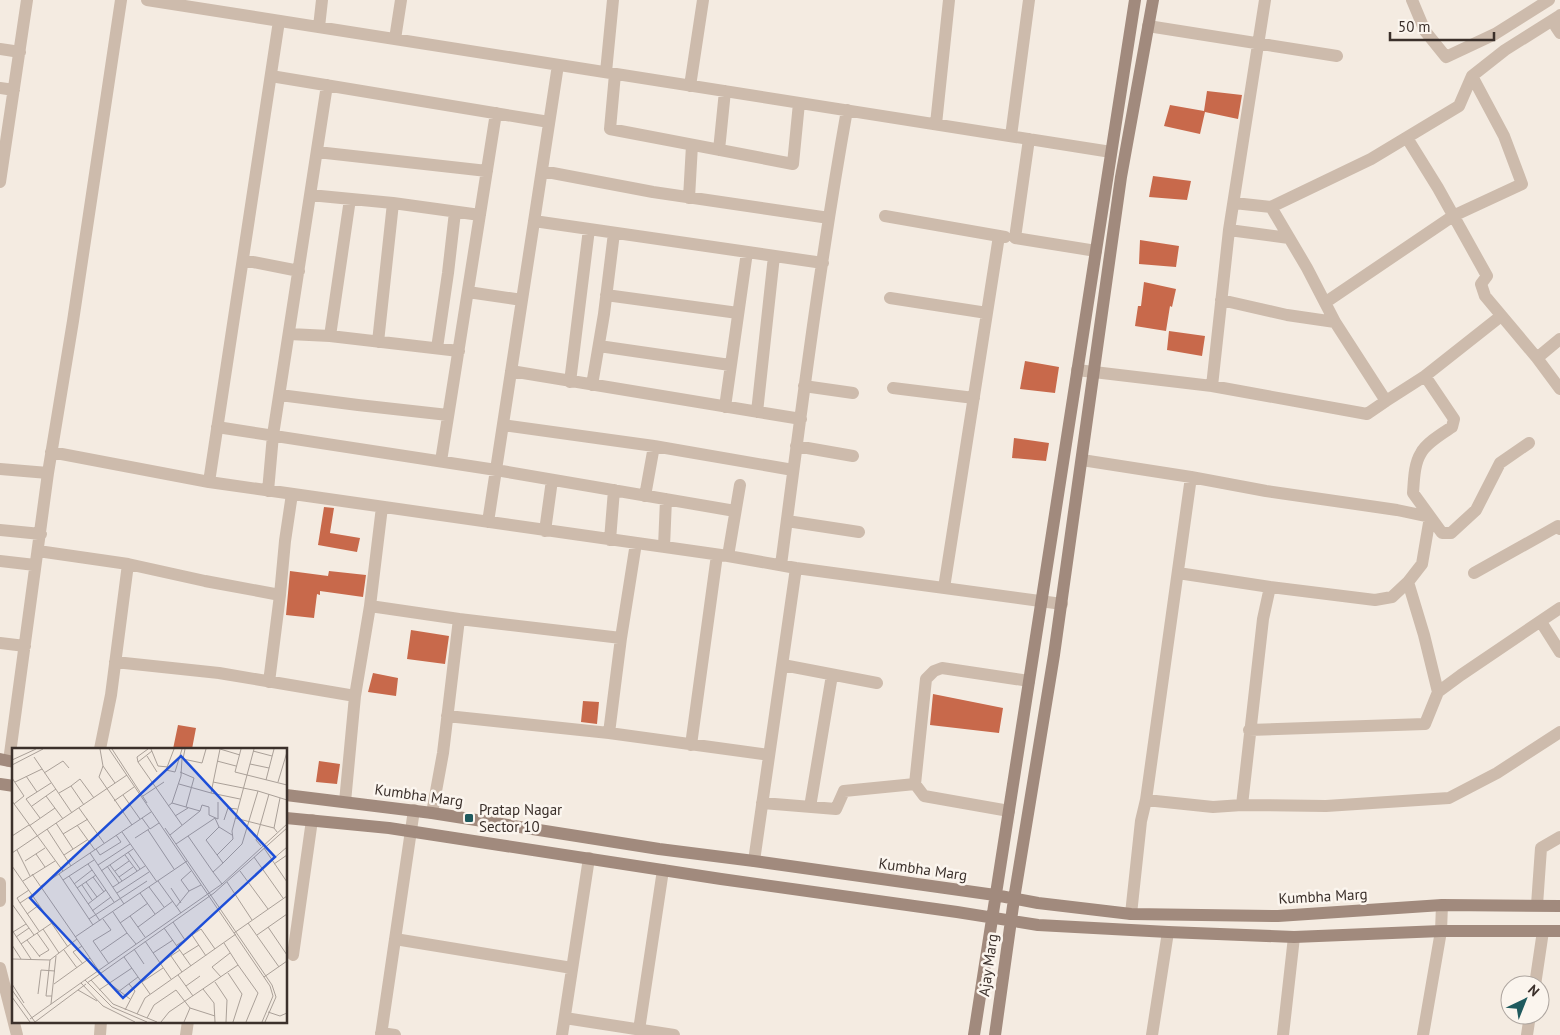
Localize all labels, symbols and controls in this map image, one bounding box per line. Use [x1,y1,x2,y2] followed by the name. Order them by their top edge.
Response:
[1390,10,1494,42] scale bar
[1398,17,1431,36] text: 50 m
[12,748,288,1022] inset map
[374,779,464,811] street label: Kumbha Marg
[479,800,562,836] place label: Pratap Nagar Sector 10
[463,812,475,824] marker: Pratap Nagar Sector 10
[878,853,968,885] street label: Kumbha Marg
[1278,884,1368,908] street label: Kumbha Marg
[974,932,1002,998] street label: Ajay Marg
[1500,975,1550,1025] north arrow
[1524,981,1543,1000] text: N

